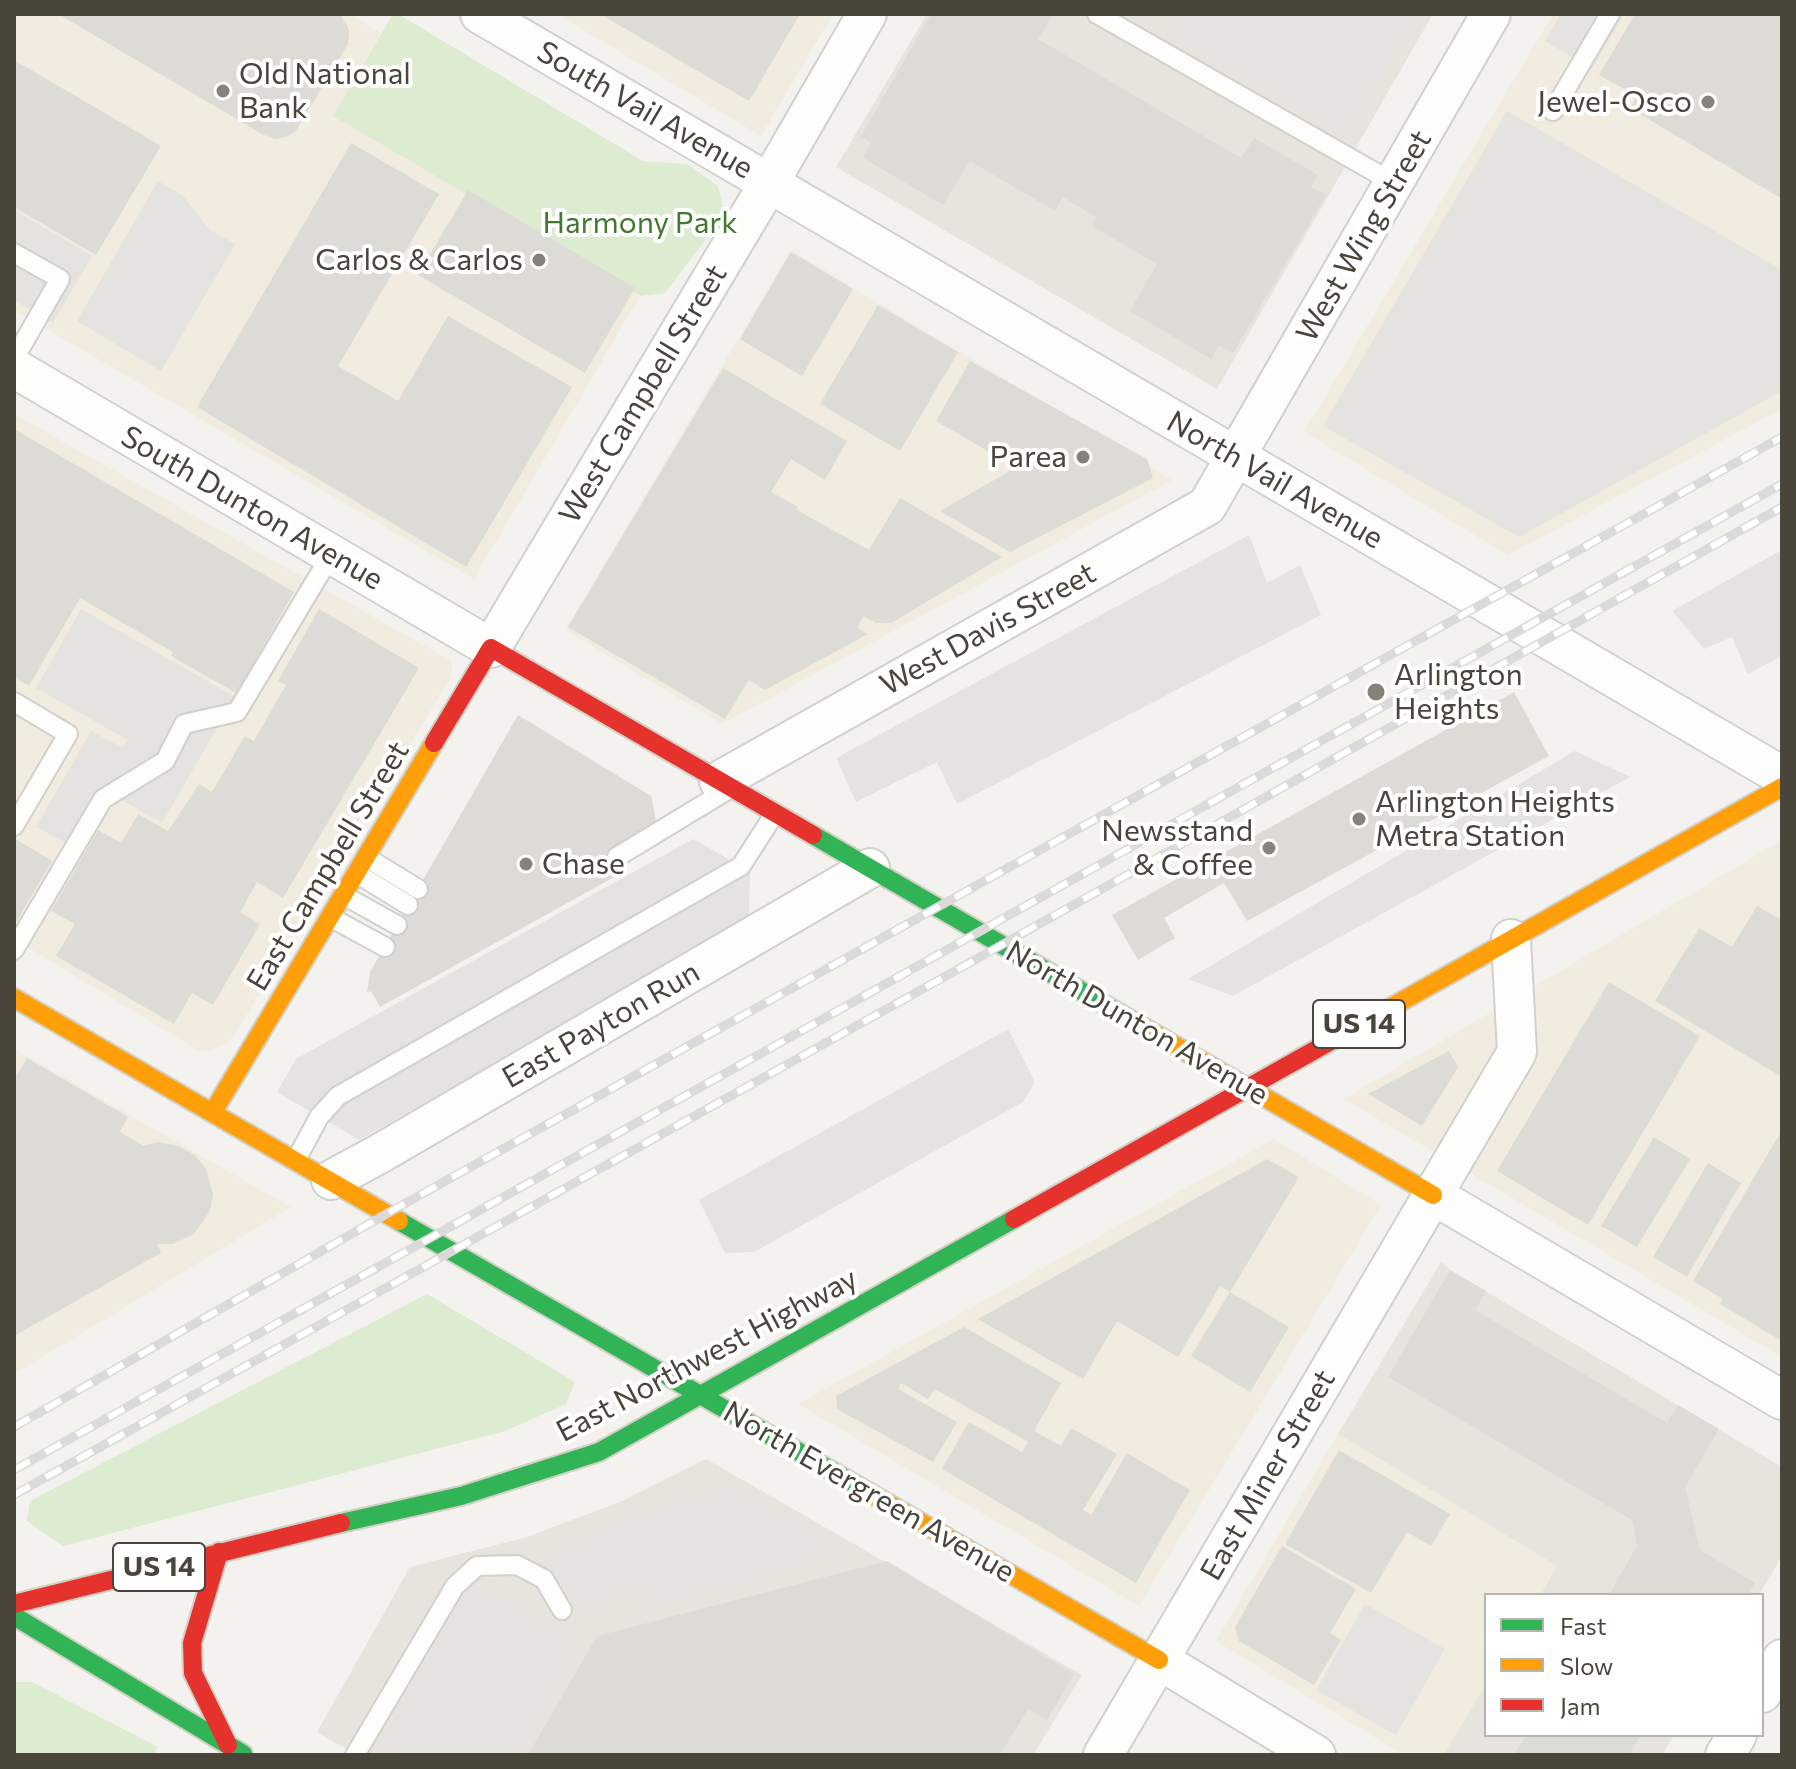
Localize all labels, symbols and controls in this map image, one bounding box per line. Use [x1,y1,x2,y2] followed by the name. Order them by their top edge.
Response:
[531,34,759,186] street label: South Vail Avenue
[239,56,411,126] place label: Old National Bank
[214,82,232,100] marker: Old National Bank
[1537,84,1692,120] place label: Jewel-Osco
[1699,93,1717,111] marker: Jewel-Osco
[1289,124,1439,348] street label: West Wing Street
[542,205,738,241] park label: Harmony Park
[315,242,523,278] place label: Carlos & Carlos
[530,251,548,269] marker: Carlos & Carlos
[551,258,735,530] street label: West Campbell Street
[1161,404,1389,556] street label: North Vail Avenue
[115,418,389,598] street label: South Dunton Avenue
[990,439,1067,475] place label: Parea
[1074,448,1092,466] marker: Parea
[874,555,1102,703] street label: West Davis Street
[1394,657,1523,728] place label: Arlington Heights
[1365,681,1387,703] marker: Arlington Heights
[239,735,417,997] street label: East Campbell Street
[1375,784,1615,854] place label: Arlington Heights Metra Station
[1350,810,1368,828] marker: Arlington Heights Metra Station
[1101,813,1253,884] place label: Newsstand & Coffee
[1260,839,1278,857] marker: Newsstand & Coffee
[542,846,625,882] place label: Chase
[517,855,535,873] marker: Chase
[1000,933,1274,1113] street label: North Dunton Avenue
[496,954,706,1096] street label: East Payton Run
[1313,1000,1405,1048] road number: US 14
[550,1260,864,1450] street label: East Northwest Highway
[1193,1363,1343,1587] street label: East Miner Street
[717,1394,1021,1590] street label: North Evergreen Avenue
[113,1543,205,1591] road number: US 14
[1484,1593,1764,1737] legend
[1560,1611,1607,1640] text: Fast
[1560,1651,1613,1680] text: Slow
[1560,1691,1600,1720] text: Jam

